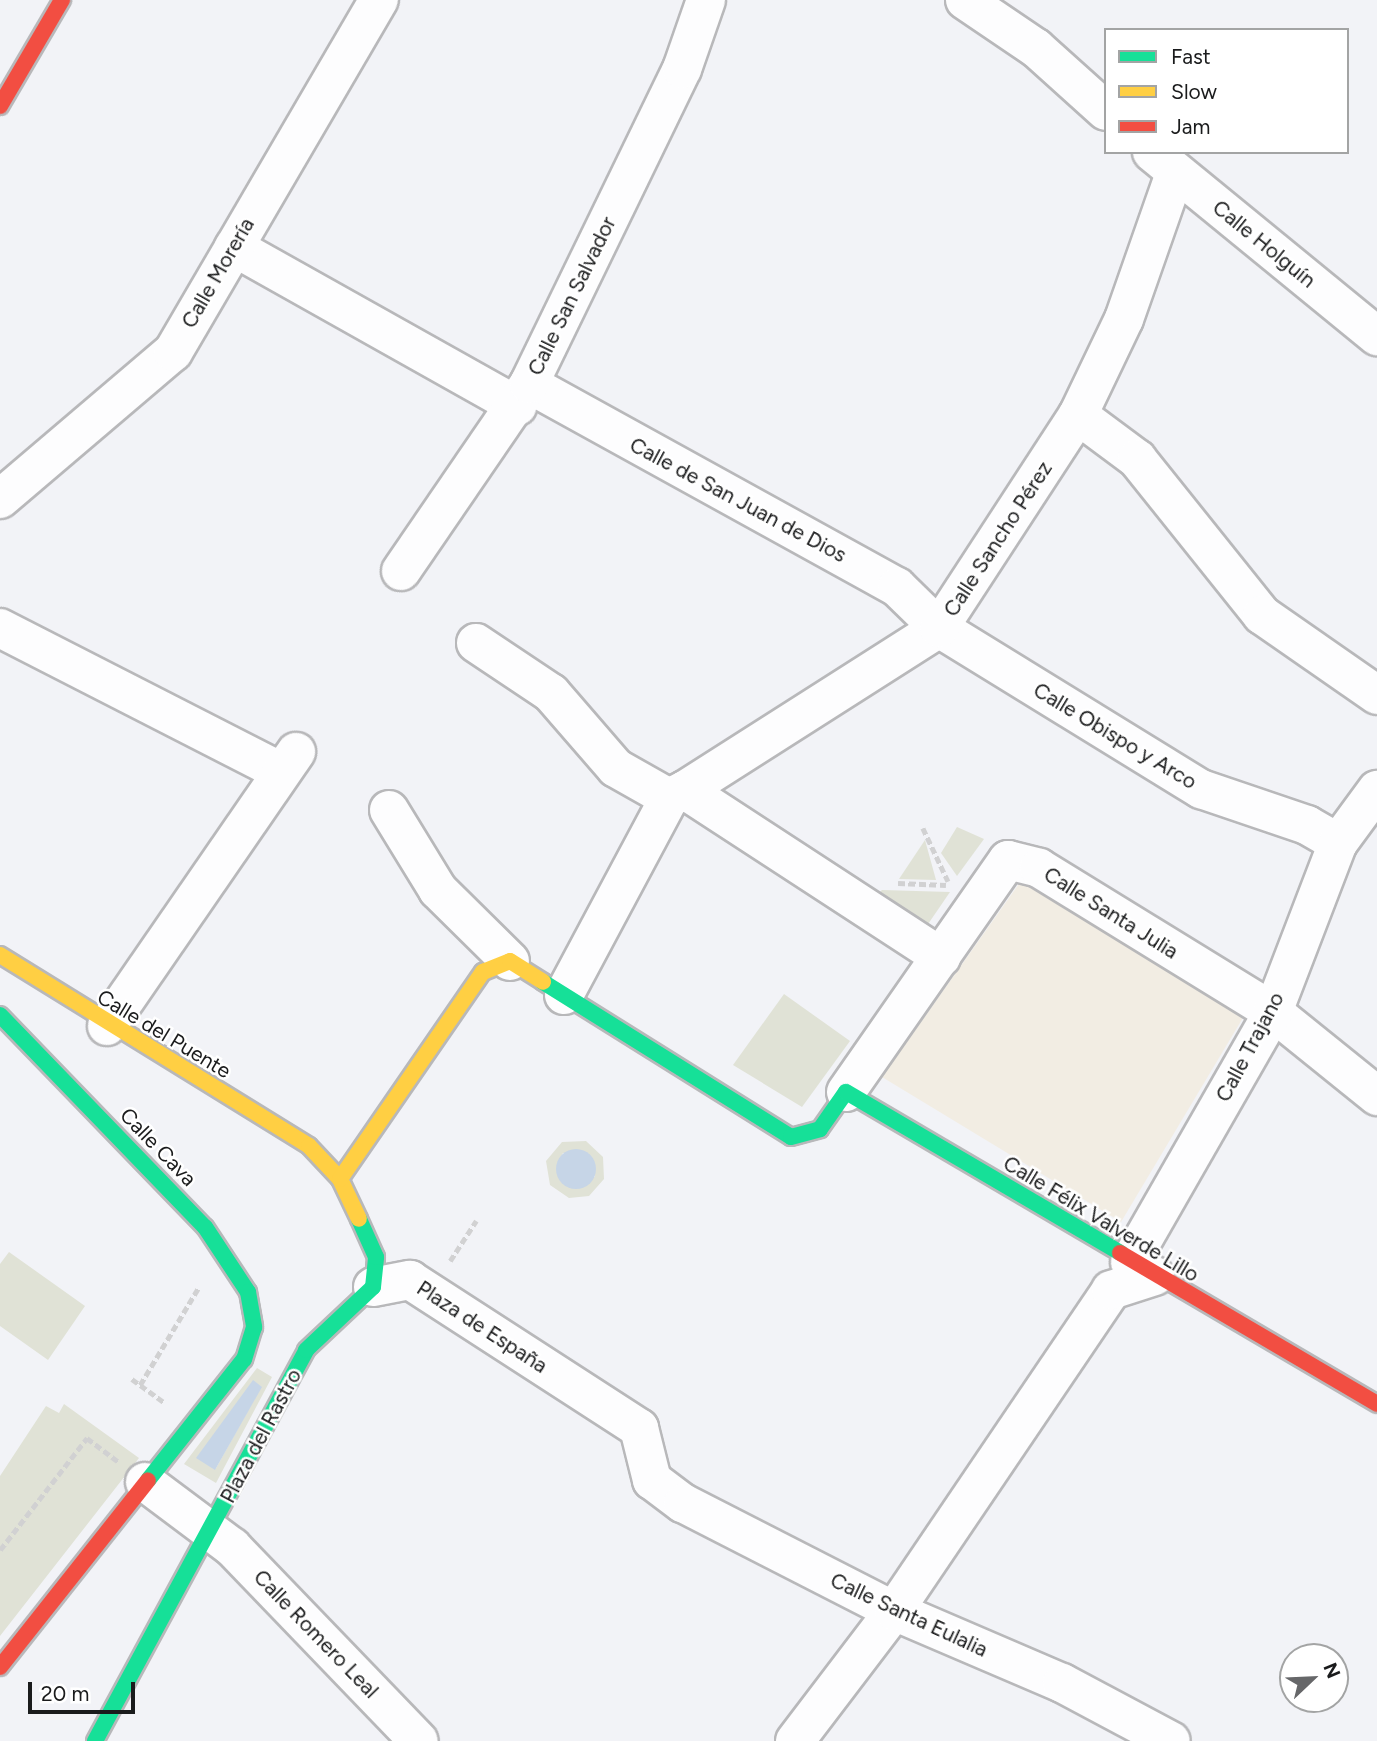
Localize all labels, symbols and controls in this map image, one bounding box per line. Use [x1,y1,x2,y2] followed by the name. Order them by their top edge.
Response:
[1104,28,1349,154] legend
[1171,44,1211,69] text: Fast
[1171,79,1217,104] text: Slow
[1171,114,1210,139] text: Jam
[1208,195,1320,293] street label: Calle Holguín
[176,213,260,333] street label: Calle Morería
[523,213,621,379] street label: Calle San Salvador
[625,432,851,568] street label: Calle de San Juan de Dios
[938,457,1058,621] street label: Calle Sancho Pérez
[1029,677,1201,795] street label: Calle Obispo y Arco
[1039,862,1183,964] street label: Calle Santa Julia
[93,984,235,1084] street label: Calle del Puente
[1211,988,1289,1106] street label: Calle Trajano
[115,1103,201,1191] street label: Calle Cava
[999,1151,1203,1287] street label: Calle Félix Valverde Lillo
[412,1275,552,1379] street label: Plaza de España
[215,1365,307,1507] street label: Plaza del Rastro
[248,1565,384,1703] street label: Calle Romero Leal
[826,1568,992,1662] street label: Calle Santa Eulalia
[1279,1643,1349,1713] north arrow
[1318,1659,1345,1682] text: N
[32,1668,138,1712] scale bar
[41,1681,89,1706] text: 20 m

